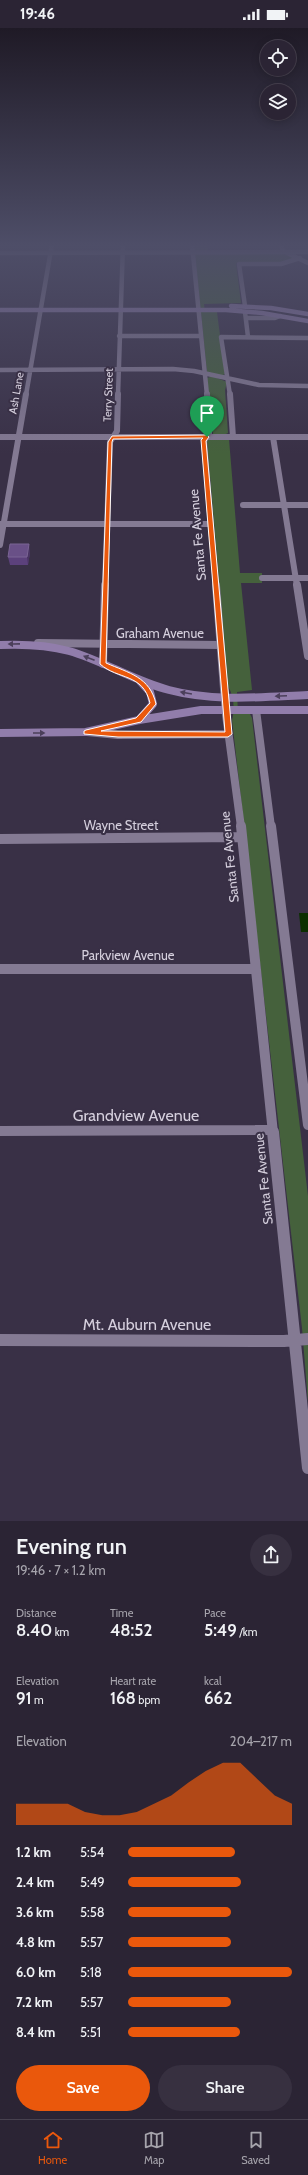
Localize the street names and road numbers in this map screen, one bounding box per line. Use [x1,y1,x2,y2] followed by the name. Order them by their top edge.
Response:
[100,368,116,422] street label: Terry Street
[5,371,27,415] street label: Ash Lane
[185,488,209,581] street label: Santa Fe Avenue
[116,625,204,641] street label: Graham Avenue
[216,810,242,903] street label: Santa Fe Avenue
[84,817,159,833] street label: Wayne Street
[82,947,175,963] street label: Parkview Avenue
[73,1106,199,1125] street label: Grandview Avenue
[250,1132,276,1225] street label: Santa Fe Avenue
[83,1315,211,1334] street label: Mt. Auburn Avenue

